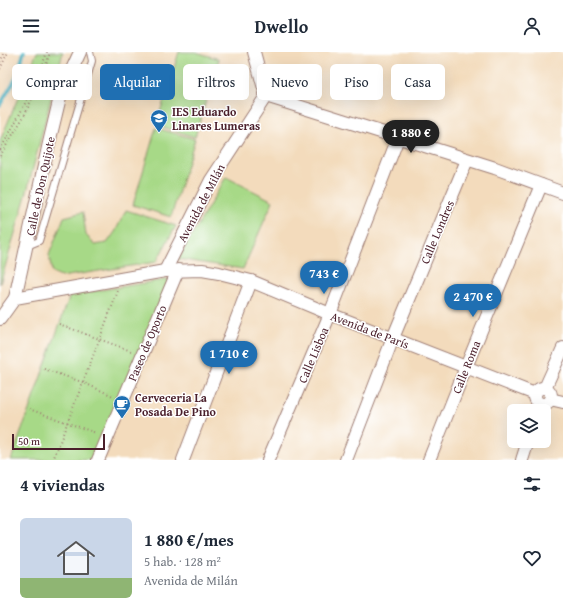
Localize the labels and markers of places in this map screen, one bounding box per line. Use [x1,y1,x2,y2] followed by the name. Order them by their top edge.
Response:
[172,103,260,134] place label: IES Eduardo Linares Lumeras
[149,108,169,133] school or university icon: IES Eduardo Linares Lumeras
[374,120,448,154] pin: 1 880 €
[296,261,352,295] pin: 743 €
[436,284,510,318] pin: 2 470 €
[192,341,266,375] pin: 1 710 €
[135,389,216,420] place label: Cerveceria La Posada De Pino
[112,394,132,419] cafe icon: Cerveceria La Posada De Pino

